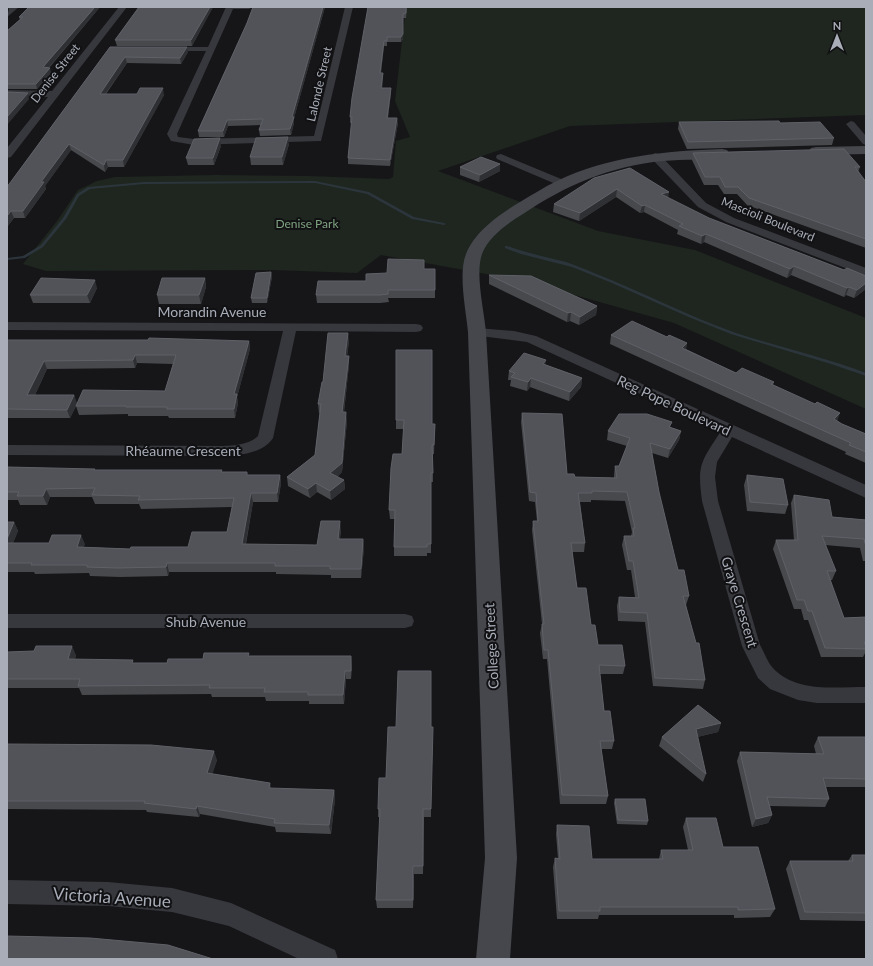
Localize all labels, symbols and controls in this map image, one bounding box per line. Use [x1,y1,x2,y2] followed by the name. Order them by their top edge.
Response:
[817,16,857,56] north arrow
[833,19,841,32] text: N
[27,40,83,106] street label: Denise Street
[303,45,335,123] street label: Lalonde Street
[719,193,817,245] street label: Mascioli Boulevard
[275,216,339,231] park label: Denise Park
[158,303,266,320] street label: Morandin Avenue
[615,371,733,439] street label: Reg Pope Boulevard
[125,442,241,459] street label: Rhéaume Crescent
[718,554,762,650] street label: Graye Crescent
[480,603,502,689] street label: College Street
[166,613,246,630] street label: Shub Avenue
[52,882,172,912] street label: Victoria Avenue

